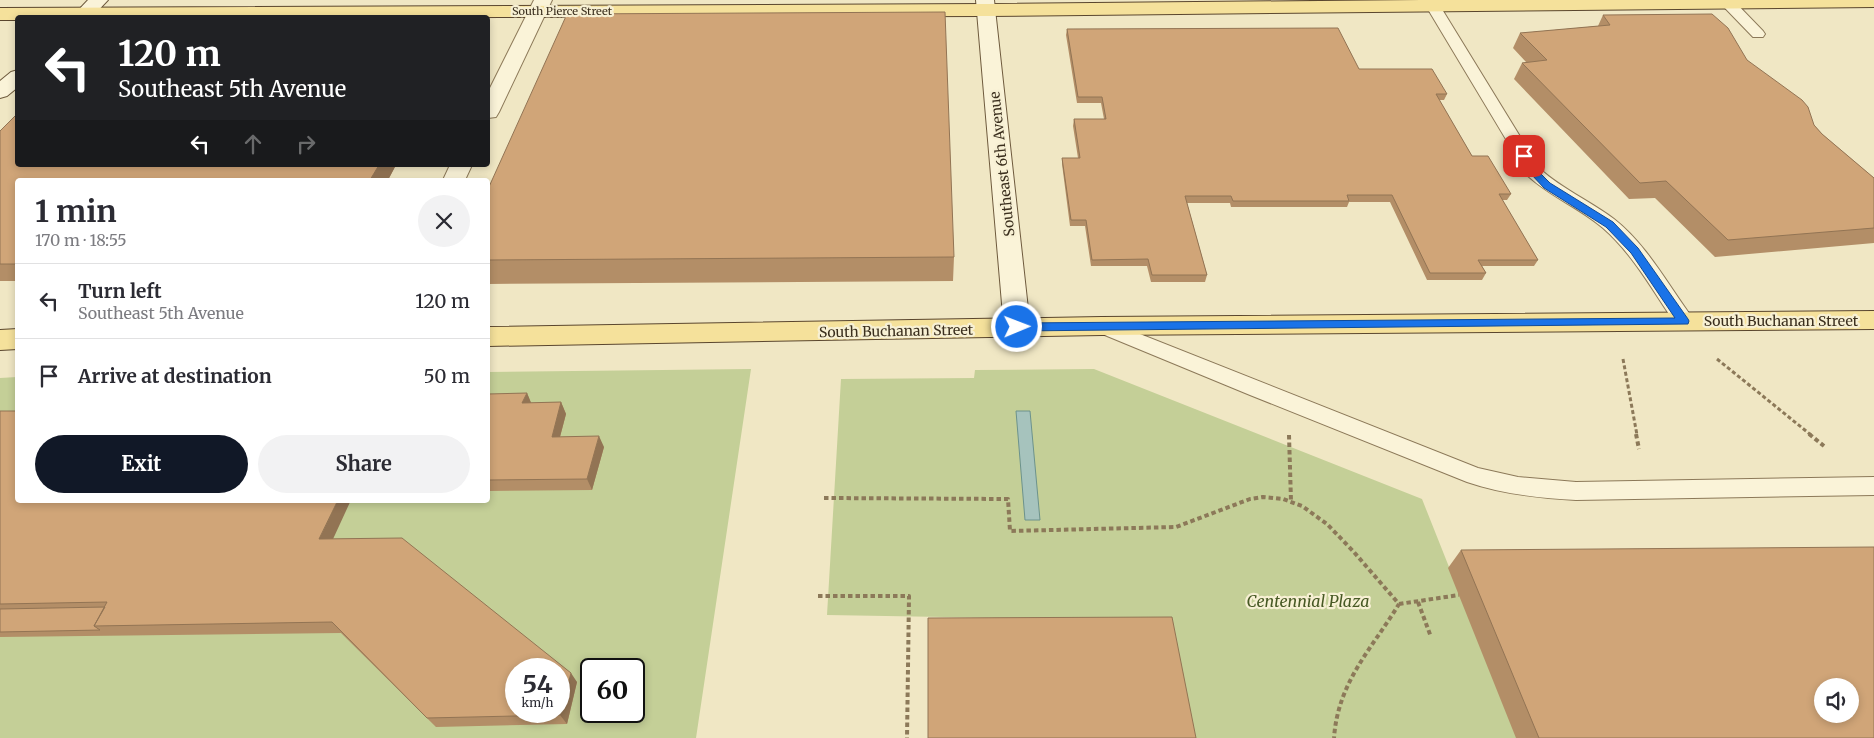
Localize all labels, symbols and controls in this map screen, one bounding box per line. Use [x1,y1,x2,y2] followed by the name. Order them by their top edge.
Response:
[512,4,613,18] street label: South Pierce Street
[118,32,221,76] text: 120 m
[35,35,100,100] icon: left
[118,75,346,103] text: Southeast 5th Avenue
[985,91,1019,237] street label: Southeast 6th Avenue
[186,130,214,158] icon: left
[239,130,267,158] icon: ahead
[292,130,320,158] icon: right
[1503,135,1545,177] pin
[1510,142,1538,170] icon: arrive
[35,192,117,230] text: 1 min
[418,195,470,247] button: close
[35,230,127,250] text: 170 m · 18:55
[78,279,162,303] text: Turn left
[35,287,63,315] icon: left
[415,289,470,313] text: 120 m
[990,300,1042,352] position arrow
[78,303,244,323] text: Southeast 5th Avenue
[1704,312,1859,330] street label: South Buchanan Street
[819,321,974,341] street label: South Buchanan Street
[35,362,63,390] icon: arrive
[78,364,272,388] text: Arrive at destination
[424,364,470,388] text: 50 m
[35,435,248,493] button: Exit
[258,435,470,493] button: Share
[1247,591,1369,611] park label: Centennial Plaza
[580,658,645,723] speed limit sign: 60
[522,668,553,700] text: 54
[1814,678,1859,723] map controls
[1814,678,1859,723] button: sound
[522,695,553,710] text: km/h

